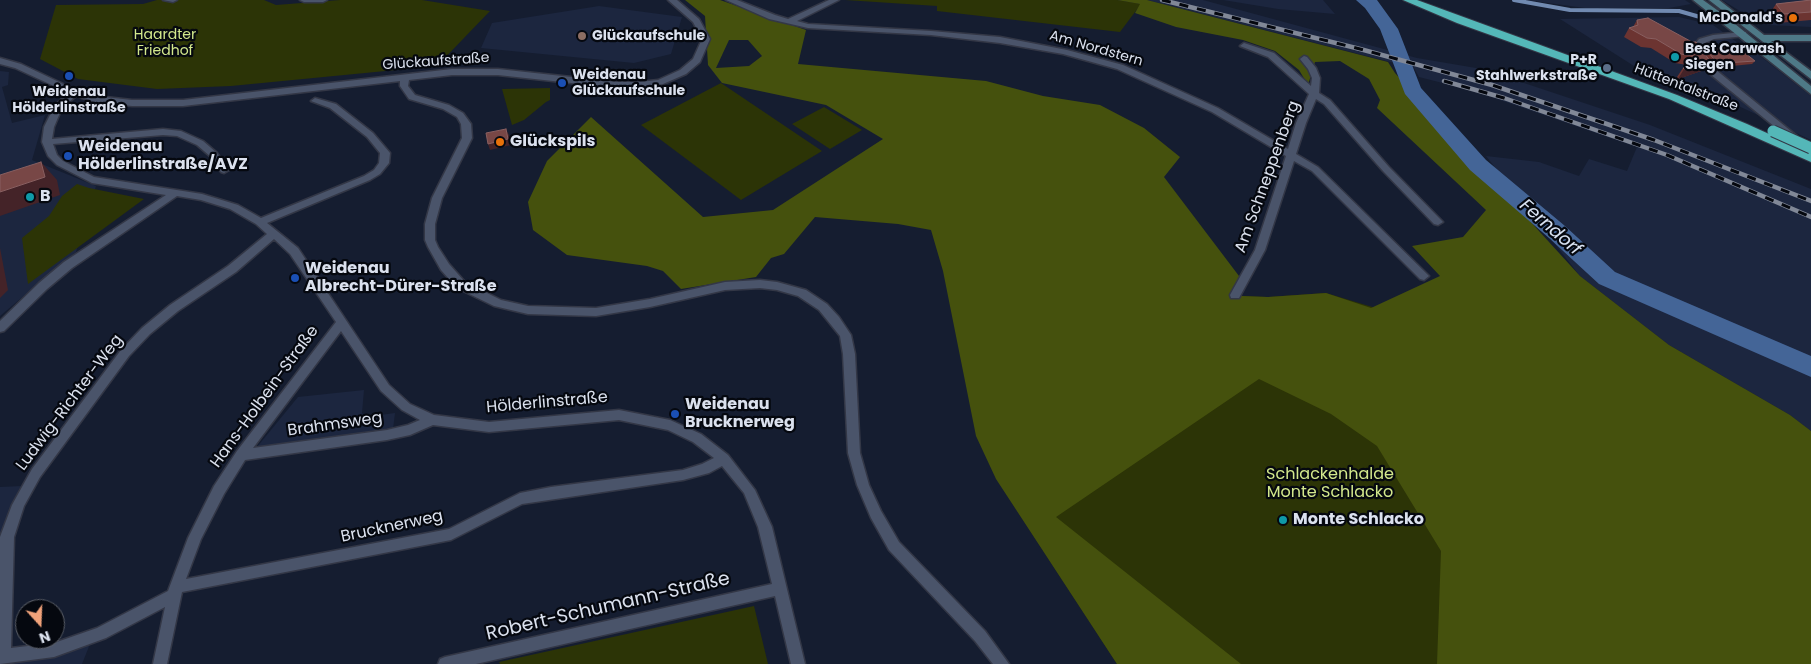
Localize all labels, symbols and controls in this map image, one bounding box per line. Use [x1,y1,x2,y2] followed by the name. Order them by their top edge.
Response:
[1699,10,1783,26] place label: McDonald's
[1787,12,1799,24] marker: McDonald's
[134,27,196,59] park label: Haardter Friedhof
[592,28,705,44] place label: Glückaufschule
[1047,28,1145,70] street label: Am Nordstern
[576,30,588,42] marker: Glückaufschule
[1685,41,1784,74] place label: Best Carwash Siegen
[382,50,490,74] street label: Glückaufstraße
[1669,51,1681,63] marker: Best Carwash Siegen
[1476,52,1597,84] place label: P+R Stahlwerkstraße
[1632,60,1740,116] street label: Hüttentalstraße
[1601,62,1613,74] marker: P+R Stahlwerkstraße
[572,67,685,100] place label: Weidenau Glückaufschule
[63,70,75,82] marker: Weidenau Hölderlinstraße
[556,77,568,89] marker: Weidenau Glückaufschule
[12,84,126,116] place label: Weidenau Hölderlinstraße
[1232,98,1304,256] street label: Am Schneppenberg
[510,132,595,152] place label: Glückspils
[494,136,506,148] marker: Glückspils
[78,137,248,175] place label: Weidenau Hölderlinstraße/AVZ
[62,150,74,162] marker: Weidenau Hölderlinstraße/AVZ
[40,187,51,207] place label: B
[24,191,36,203] marker: B
[1515,195,1585,261] water label: Ferndorf
[305,259,497,297] place label: Weidenau Albrecht-Dürer-Straße
[289,272,301,284] marker: Weidenau Albrecht-Dürer-Straße
[207,322,323,472] street label: Hans-Holbein-Straße
[13,331,127,475] street label: Ludwig-Richter-Weg
[485,388,609,418] street label: Hölderlinstraße
[685,395,795,433] place label: Weidenau Brucknerweg
[669,408,681,420] marker: Weidenau Brucknerweg
[286,409,384,441] street label: Brahmsweg
[1266,465,1394,503] park label: Schlackenhalde Monte Schlacko
[339,507,445,547] street label: Brucknerweg
[1293,510,1424,530] place label: Monte Schlacko
[1277,514,1289,526] marker: Monte Schlacko
[484,568,732,646] street label: Robert-Schumann-Straße
[15,599,65,649] north arrow
[36,626,53,648] text: N

